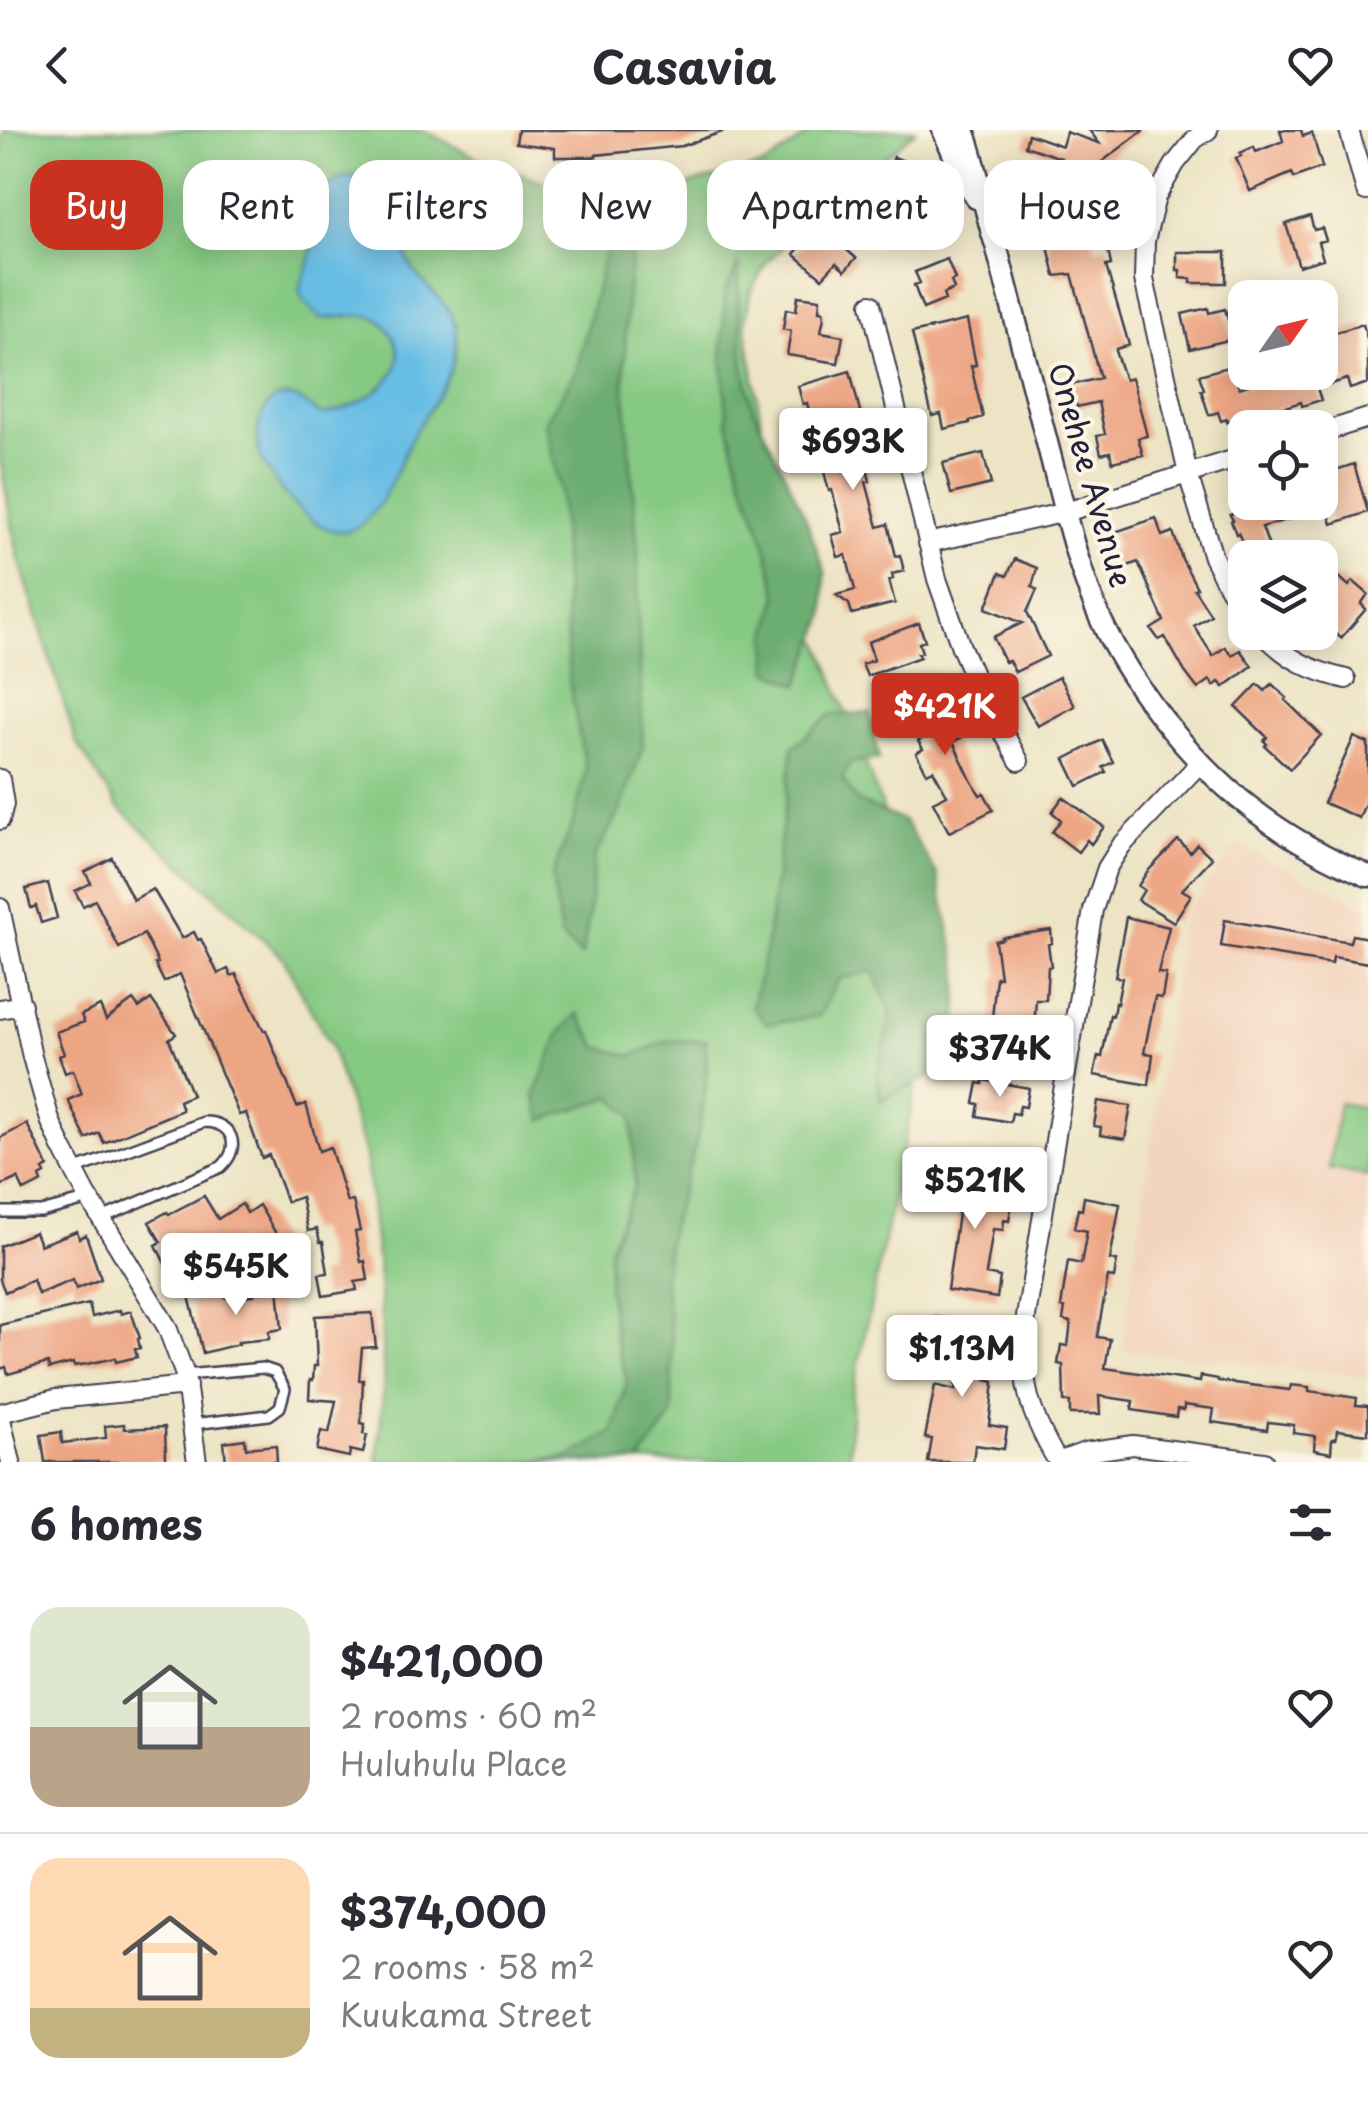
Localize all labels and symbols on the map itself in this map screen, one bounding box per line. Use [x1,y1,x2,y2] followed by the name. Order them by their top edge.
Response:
[1228,280,1338,390] north arrow
[1037,356,1147,593] street label: Onehee Avenue
[783,408,923,493] pin: $693K
[875,673,1015,758] pin: $421K
[930,1015,1070,1100] pin: $374K
[905,1147,1045,1232] pin: $521K
[166,1233,306,1318] pin: $545K
[881,1315,1043,1400] pin: $1.13M

